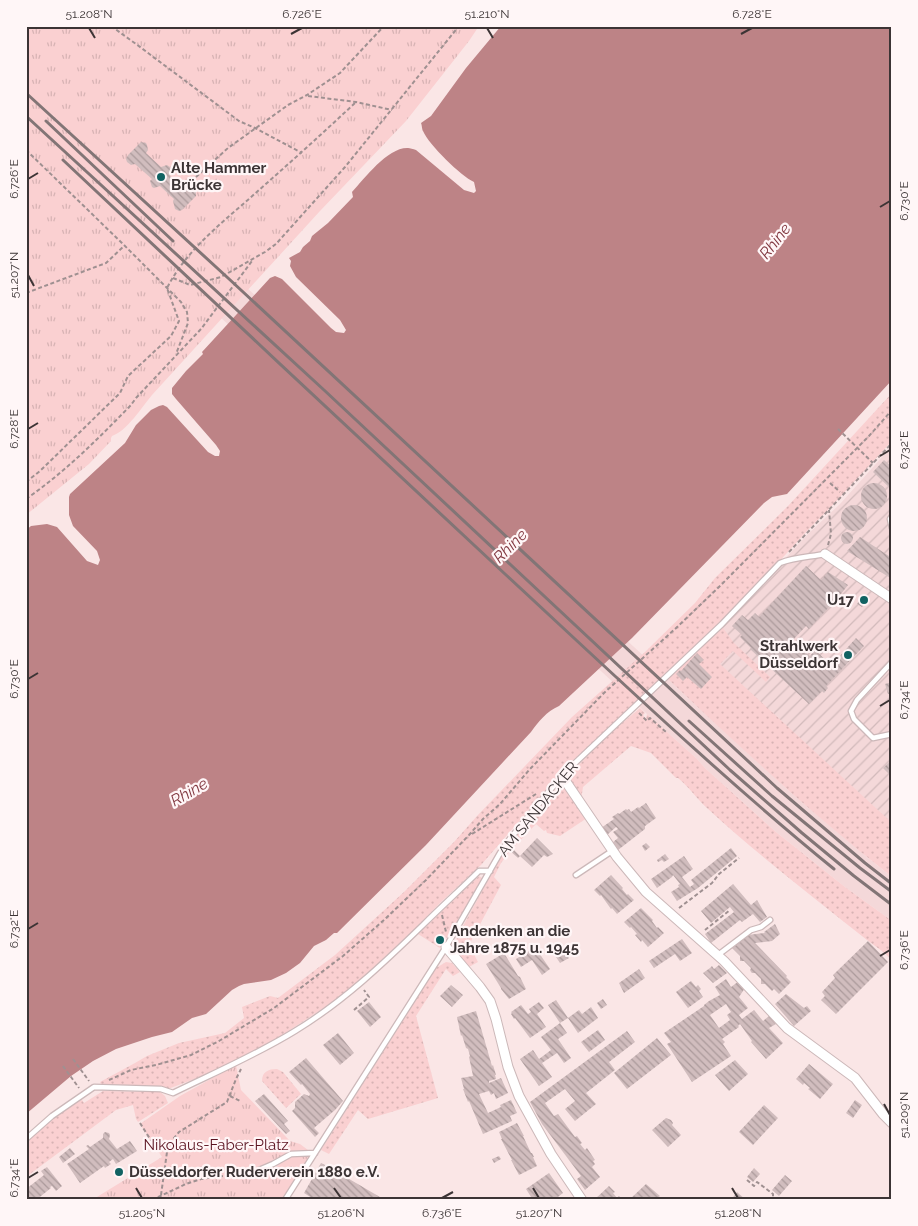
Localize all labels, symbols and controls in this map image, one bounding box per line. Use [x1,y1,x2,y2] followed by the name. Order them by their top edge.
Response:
[65,7,113,21] text: 51.208°N
[282,7,322,21] text: 6.726°E
[465,7,509,21] text: 51.210°N
[732,7,772,21] text: 6.728°E
[7,159,21,199] text: 6.726°E
[171,159,267,194] place label: Alte Hammer Brücke
[155,171,167,183] marker: Alte Hammer Brücke
[897,181,911,221] text: 6.730°E
[755,219,795,263] water label: Rhine
[7,252,21,298] text: 51.207°N
[7,409,21,449] text: 6.728°E
[897,431,911,469] text: 6.732°E
[489,525,531,567] water label: Rhine
[827,591,855,609] place label: U17
[858,594,870,606] marker: U17
[759,637,839,672] place label: Strahlwerk Düsseldorf
[842,649,854,661] marker: Strahlwerk Düsseldorf
[7,659,21,699] text: 6.730°E
[897,681,911,719] text: 6.734°E
[494,758,582,860] street label: AM SANDACKER
[167,774,211,810] water label: Rhine
[7,910,21,948] text: 6.732°E
[450,922,579,957] place label: Andenken an die Jahre 1875 u. 1945
[897,930,911,970] text: 6.736°E
[434,934,446,946] marker: Andenken an die Jahre 1875 u. 1945
[897,1092,911,1138] text: 51.209°N
[143,1136,289,1154] park label: Nikolaus-Faber-Platz
[7,1159,21,1197] text: 6.734°E
[129,1163,380,1181] place label: Düsseldorfer Ruderverein 1880 e.V.
[113,1166,125,1178] marker: Düsseldorfer Ruderverein 1880 e.V.
[119,1206,165,1220] text: 51.205°N
[317,1206,365,1220] text: 51.206°N
[422,1206,462,1220] text: 6.736°E
[516,1206,562,1220] text: 51.207°N
[714,1206,762,1220] text: 51.208°N

